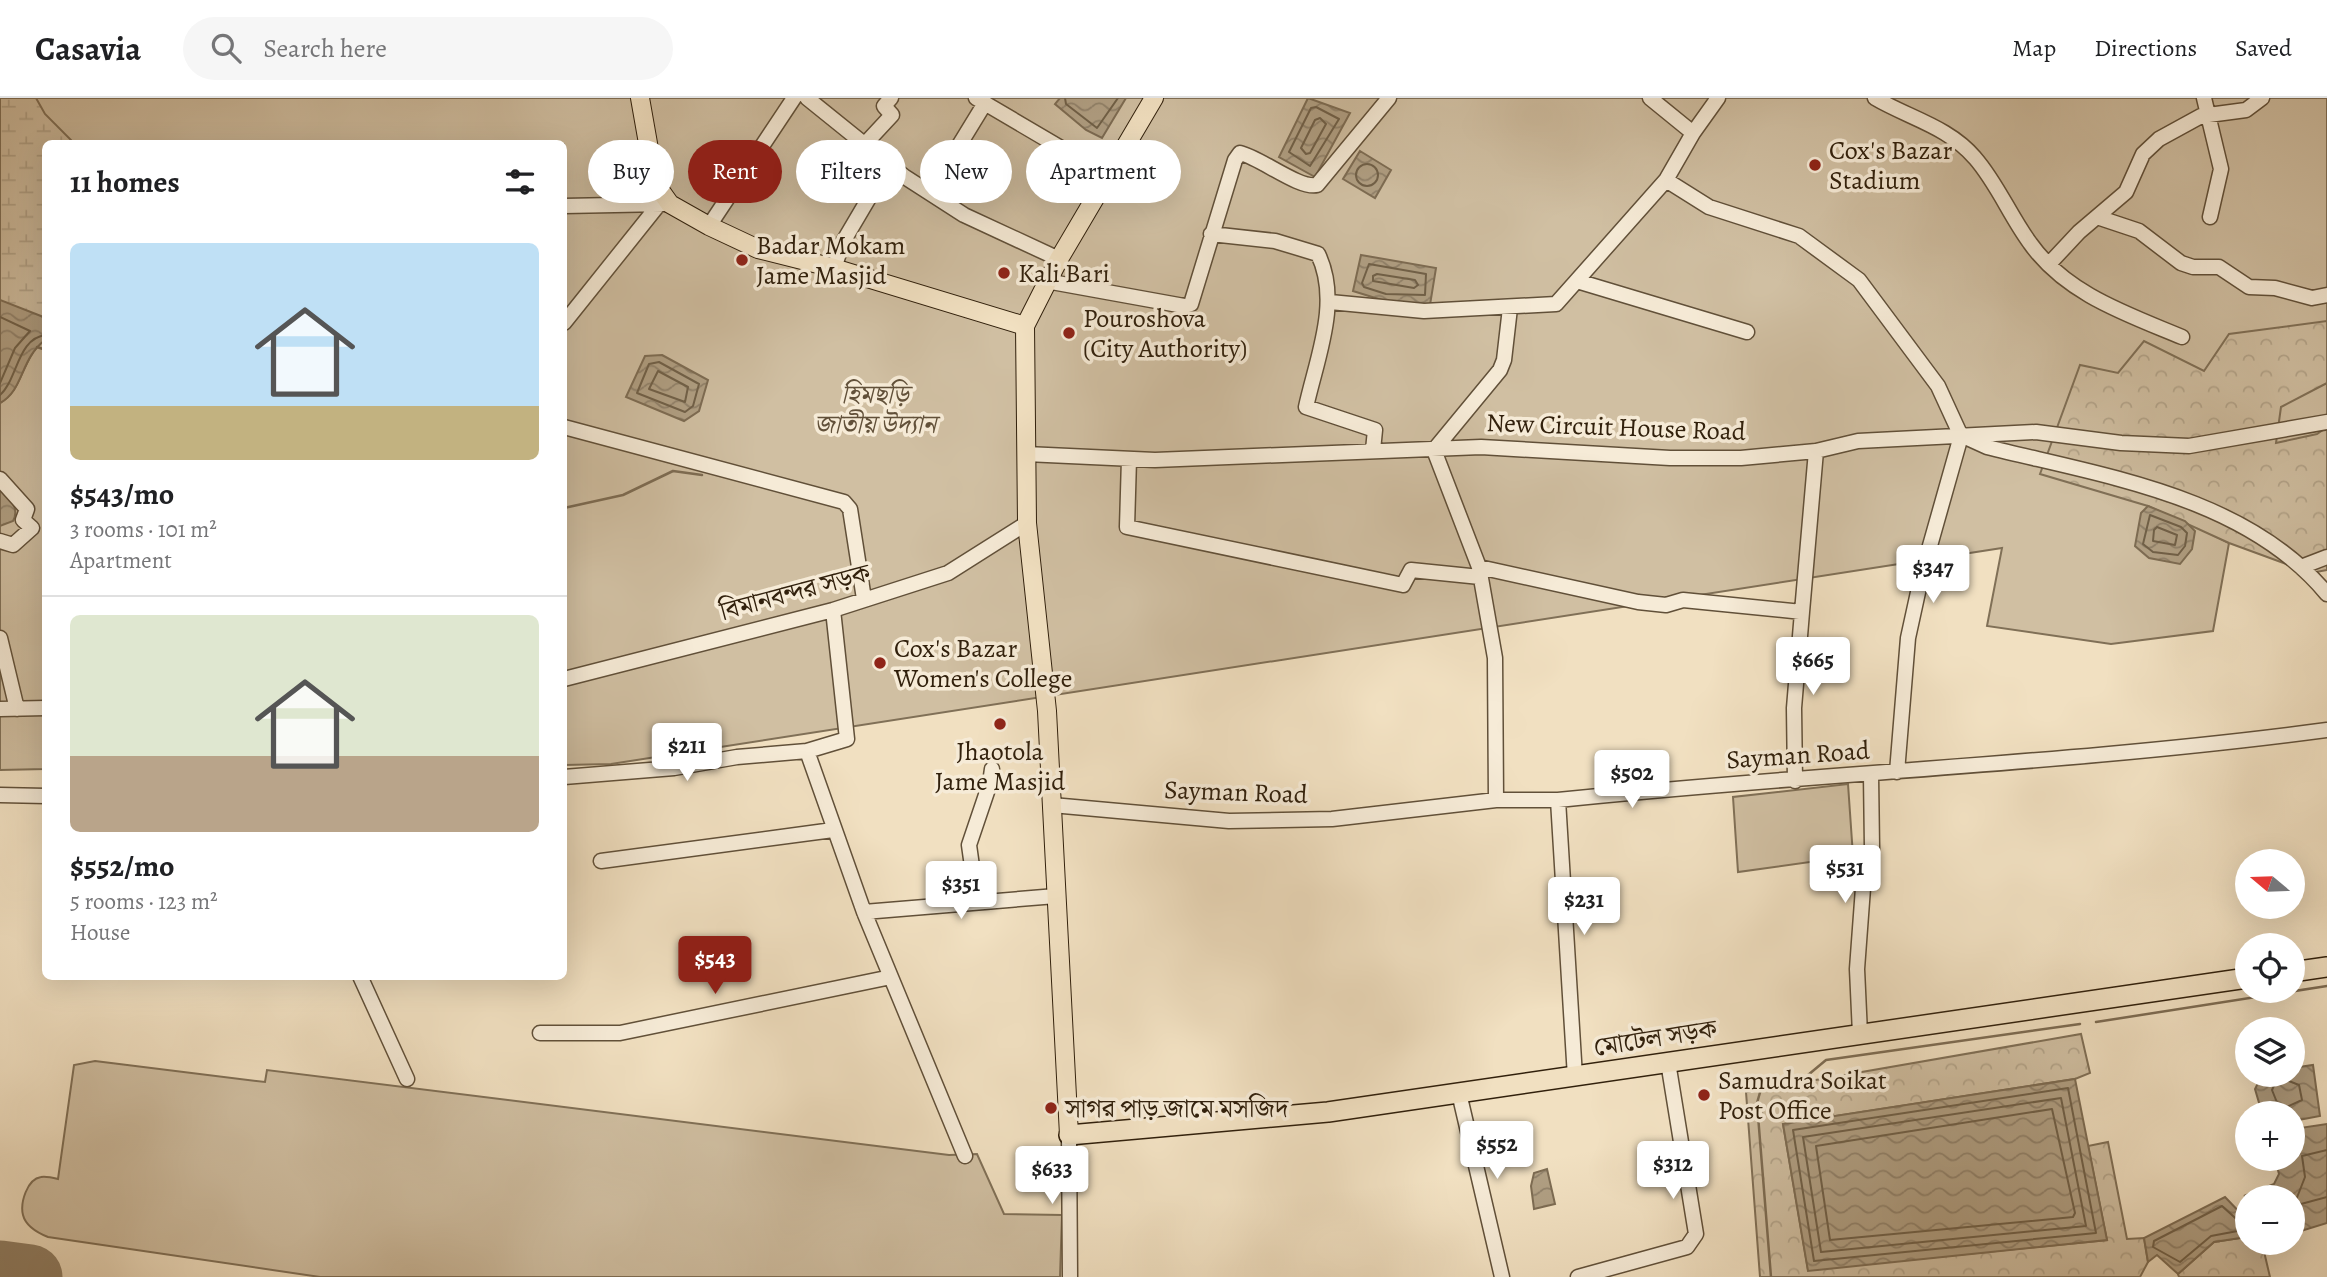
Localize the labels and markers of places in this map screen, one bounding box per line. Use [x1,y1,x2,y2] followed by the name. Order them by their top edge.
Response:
[1829,133,1952,198] place label: Cox's Bazar Stadium
[1807,157,1823,173] marker: Cox's Bazar Stadium
[756,228,905,293] place label: Badar Mokam Jame Masjid
[734,252,750,268] marker: Badar Mokam Jame Masjid
[1018,256,1110,291] place label: Kali Bari
[996,265,1012,281] marker: Kali Bari
[1083,301,1247,366] place label: Pouroshova (City Authority)
[1061,325,1077,341] marker: Pouroshova (City Authority)
[1892,546,1974,605] pin: $347
[893,631,1072,696] place label: Cox's Bazar Women's College
[1772,638,1854,697] pin: $665
[872,655,888,671] marker: Cox's Bazar Women's College
[992,716,1008,732] marker: Jhaotola Jame Masjid
[646,724,728,783] pin: $211
[935,734,1065,799] place label: Jhaotola Jame Masjid
[1591,750,1673,810] pin: $502
[1804,846,1886,905] pin: $531
[920,862,1002,921] pin: $351
[1543,878,1625,937] pin: $231
[674,936,756,996] pin: $543
[1718,1063,1887,1128] place label: Samudra Soikat Post Office
[1696,1087,1712,1103] marker: Samudra Soikat Post Office
[1064,1091,1290,1126] place label: সাগর পাড় জামে মসজিদ
[1043,1100,1059,1116] marker: সাগর পাড় জামে মসজিদ
[1456,1122,1538,1181] pin: $552
[1632,1142,1714,1201] pin: $312
[1011,1146,1093,1206] pin: $633

